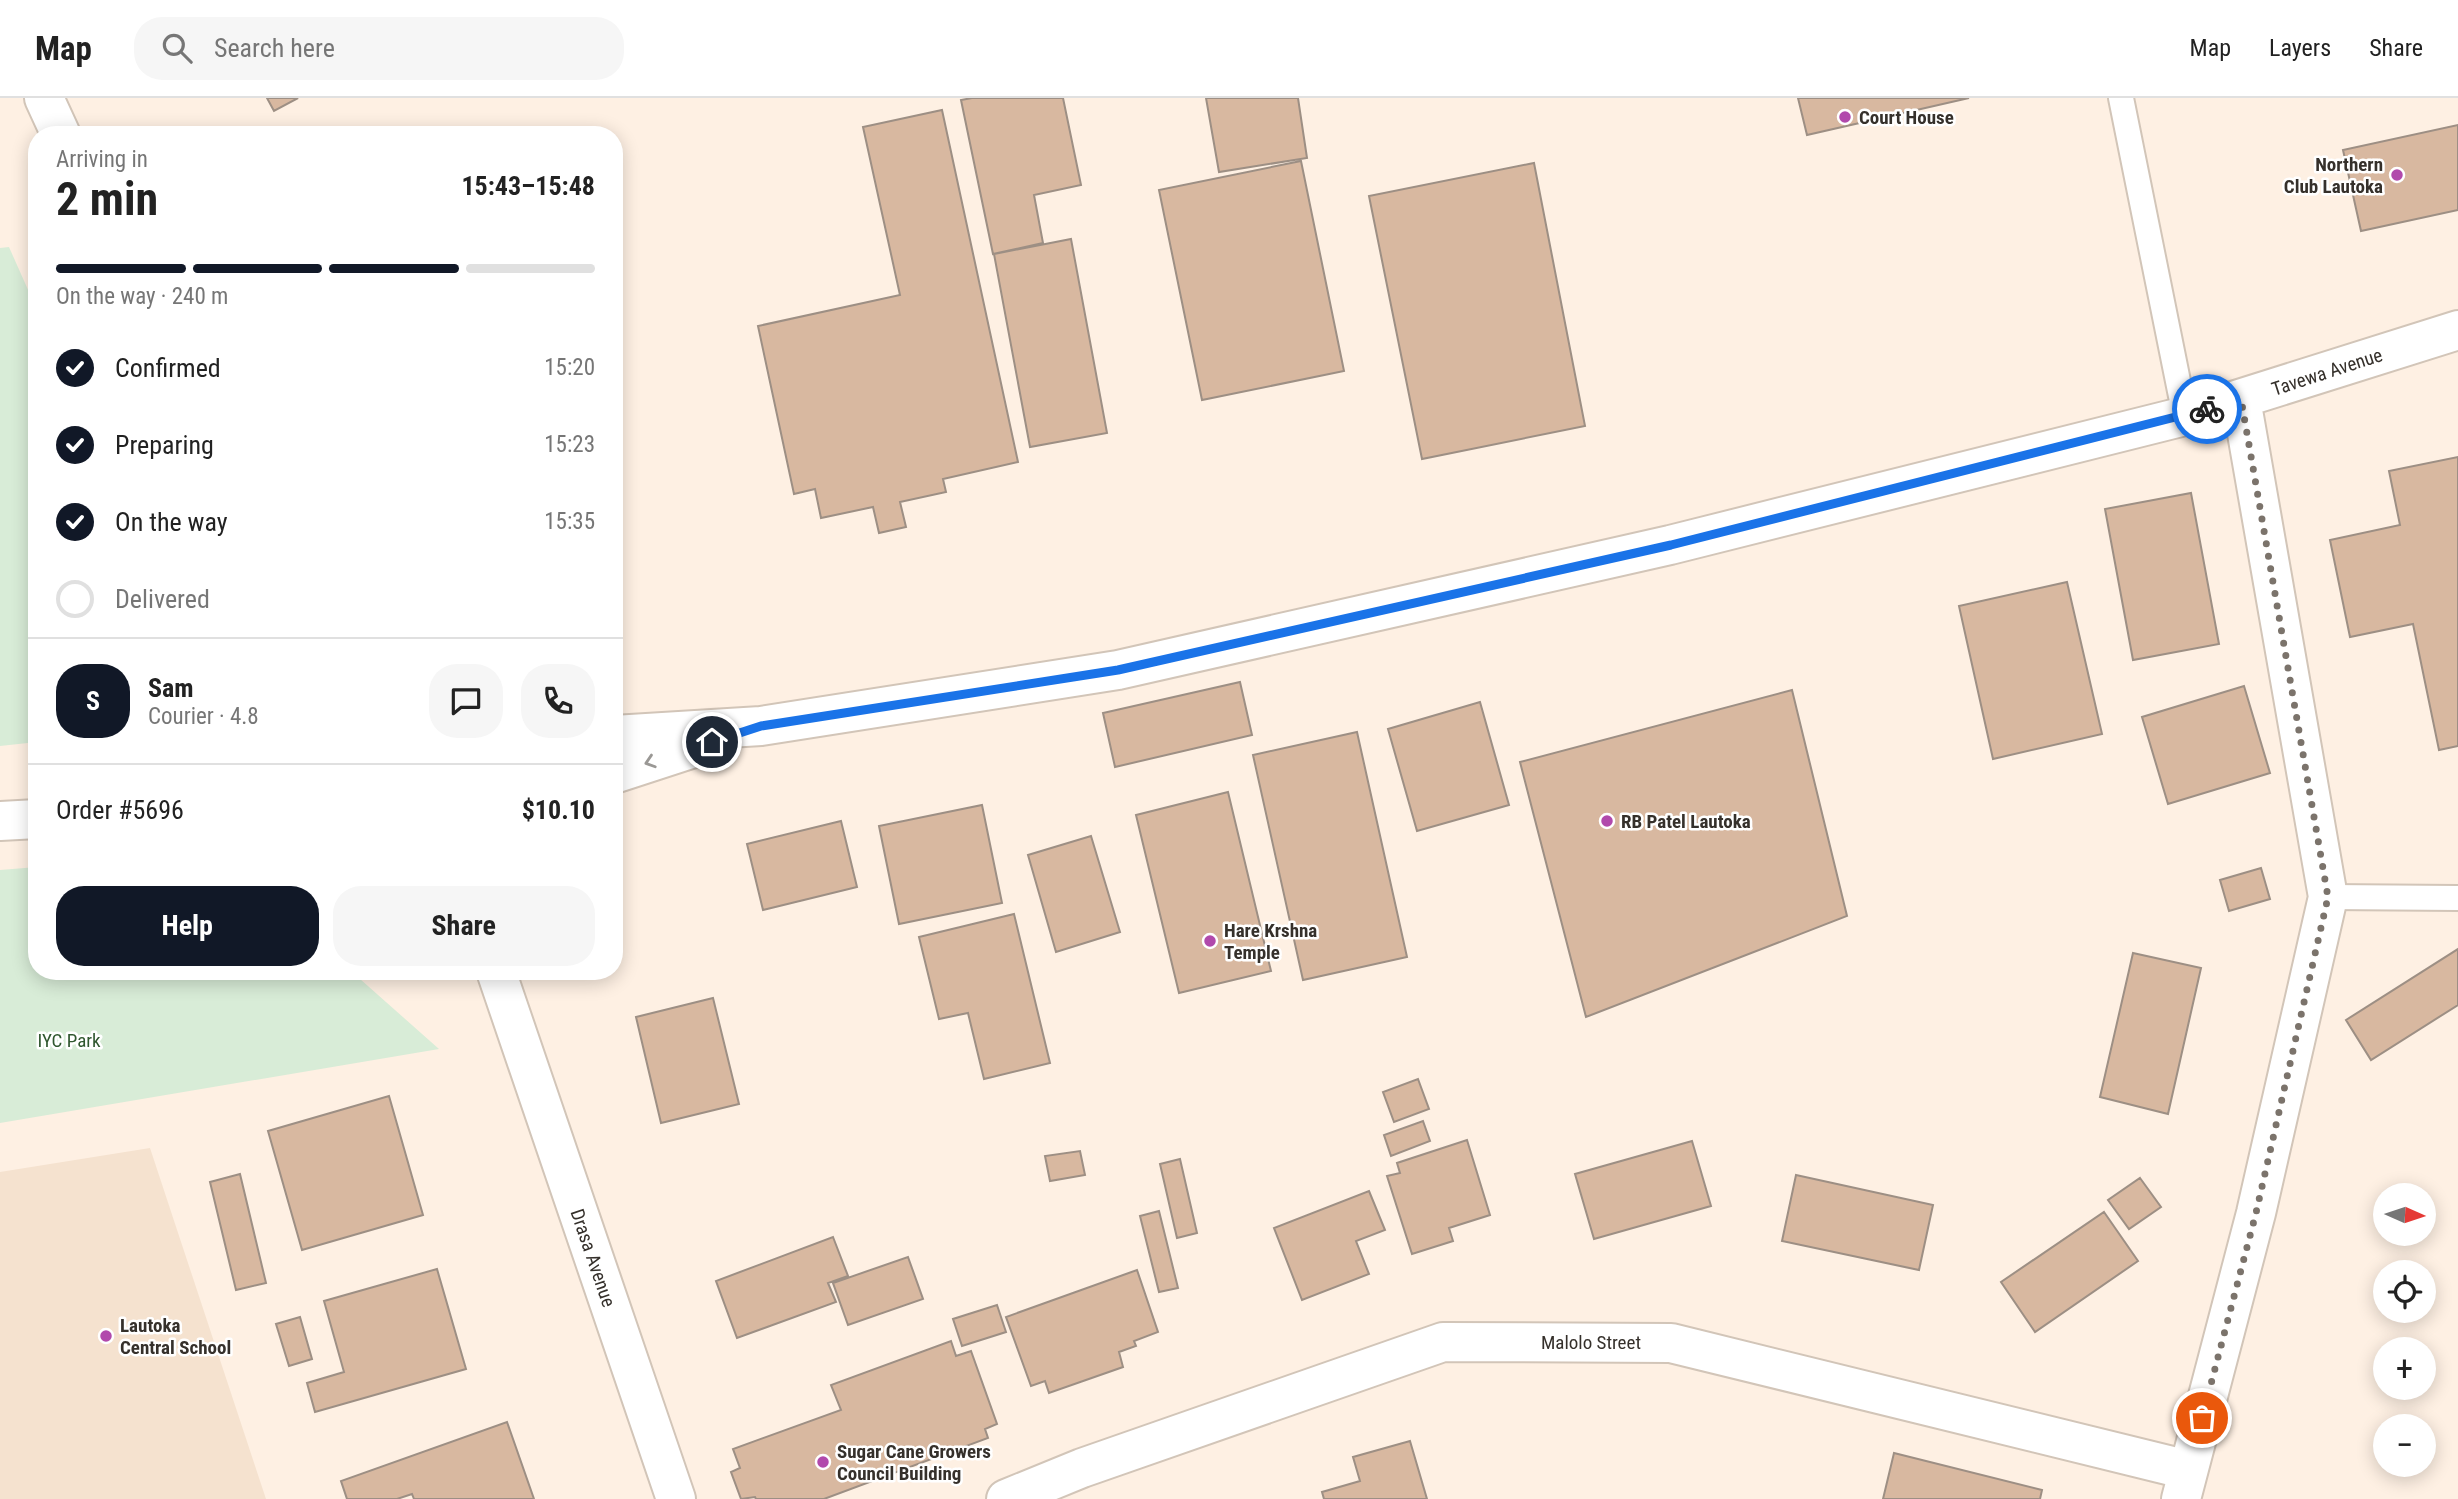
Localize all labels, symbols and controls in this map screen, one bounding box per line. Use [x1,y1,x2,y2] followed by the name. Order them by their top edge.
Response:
[134,17,624,80] search box
[35,29,92,68] text: Map
[158,29,196,67] icon: search
[214,33,335,63] text: Search here
[2190,34,2231,62] text: Map
[2269,34,2331,62] text: Layers
[2369,34,2423,62] text: Share
[1859,106,1954,129] place label: Court House
[1837,109,1853,125] marker: Court House
[56,146,148,173] text: Arriving in
[2284,153,2383,198] place label: Northern Club Lautoka
[2389,167,2405,183] marker: Northern Club Lautoka
[461,171,595,201] text: 15:43–15:48
[56,172,158,226] text: 2 min
[56,283,228,310] text: On the way · 240 m
[2269,343,2385,401] street label: Tavewa Avenue
[56,349,94,387] icon: check
[115,353,221,383] text: Confirmed
[544,354,595,381] text: 15:20
[2172,374,2242,444] courier
[2188,390,2226,428] icon: bike
[56,426,94,464] icon: check
[115,430,214,460] text: Preparing
[544,431,595,458] text: 15:23
[56,503,94,541] icon: check
[115,507,228,537] text: On the way
[544,508,595,535] text: 15:35
[115,584,210,614] text: Delivered
[429,664,503,738] button: chat
[521,664,595,738] button: phone
[148,673,194,703] text: Sam
[86,686,100,716] text: S
[148,703,259,730] text: Courier · 4.8
[682,712,742,772] pin
[693,723,731,761] icon: home
[644,754,656,768] one-way arrow
[56,795,184,825] text: Order #5696
[522,795,595,825] text: $10.10
[1621,810,1751,833] place label: RB Patel Lautoka
[1599,813,1615,829] marker: RB Patel Lautoka
[56,886,319,966] button: Help
[333,886,595,966] button: Share
[1224,919,1317,964] place label: Hare Krshna Temple
[1202,933,1218,949] marker: Hare Krshna Temple
[37,1029,101,1052] park label: IYC Park
[2373,1183,2436,1246] north arrow
[2373,1183,2436,1477] map controls
[565,1206,621,1310] street label: Drasa Avenue
[2373,1260,2436,1323] button: locate
[120,1314,231,1359] place label: Lautoka Central School
[98,1328,114,1344] marker: Lautoka Central School
[1541,1331,1641,1354] street label: Malolo Street
[2373,1337,2436,1400] button: +
[2172,1388,2232,1448] pin
[2183,1399,2221,1437] icon: bag
[2373,1414,2436,1477] button: −
[837,1440,991,1485] place label: Sugar Cane Growers Council Building
[815,1454,831,1470] marker: Sugar Cane Growers Council Building

